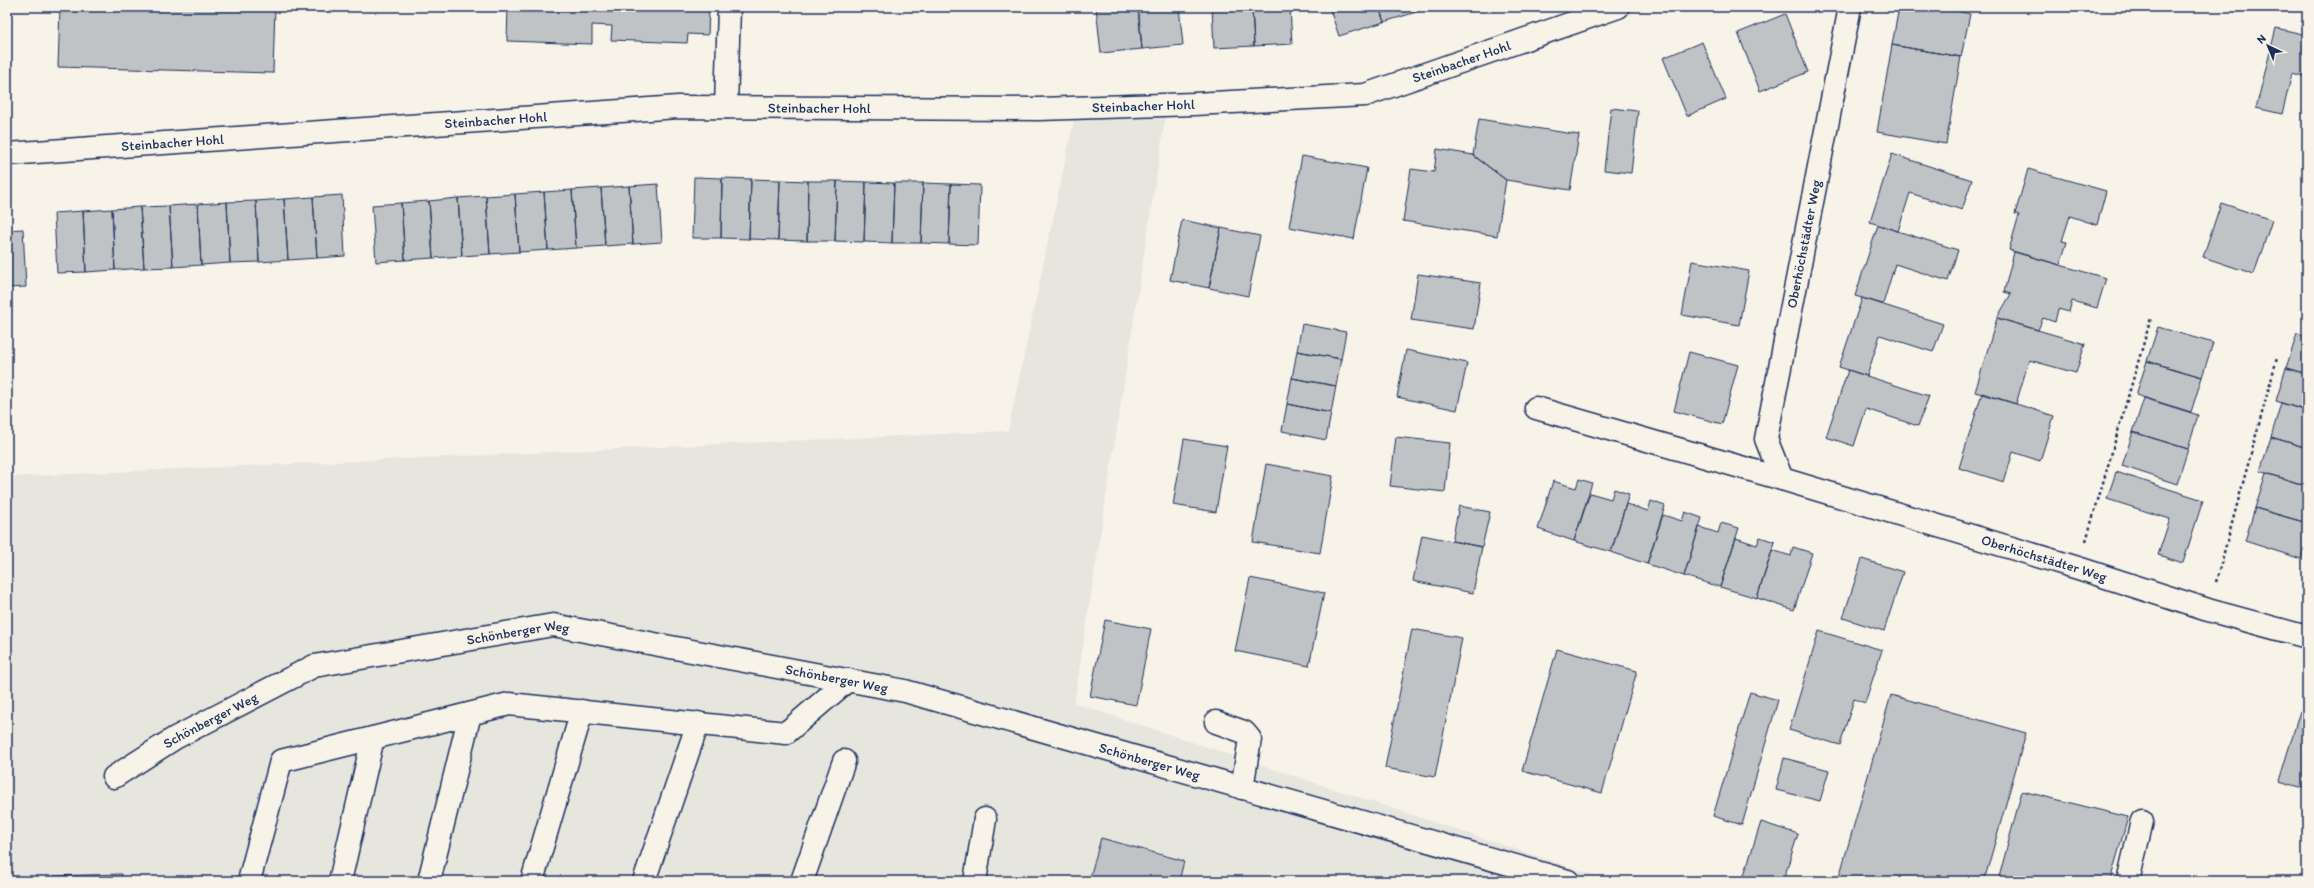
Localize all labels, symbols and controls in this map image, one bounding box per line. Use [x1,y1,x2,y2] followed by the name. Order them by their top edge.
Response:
[2248,26,2288,66] north arrow
[2254,32,2269,46] text: N
[1410,37,1513,86] street label: Steinbacher Hohl
[1092,95,1195,116] street label: Steinbacher Hohl
[768,99,871,117] street label: Steinbacher Hohl
[444,108,548,132] street label: Steinbacher Hohl
[121,130,225,154] street label: Steinbacher Hohl
[1783,177,1825,310] street label: Oberhöchstädter Weg
[1979,531,2110,586] street label: Oberhöchstädter Weg
[465,616,572,648] street label: Schönberger Weg
[784,660,890,696] street label: Schönberger Weg
[160,688,261,752] street label: Schönberger Weg
[1097,739,1203,784] street label: Schönberger Weg

